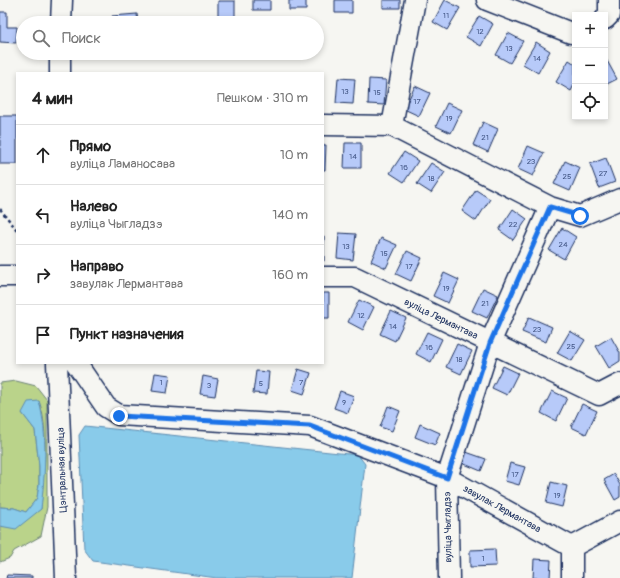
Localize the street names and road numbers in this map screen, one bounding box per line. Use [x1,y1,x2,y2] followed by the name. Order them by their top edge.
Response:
[402,296,480,342] street label: вуліца Лермантава
[55,427,69,513] street label: Цэнтральная вуліца
[461,483,543,536] street label: завулак Лермантава
[441,491,455,563] street label: вуліца Чыгладзэ

